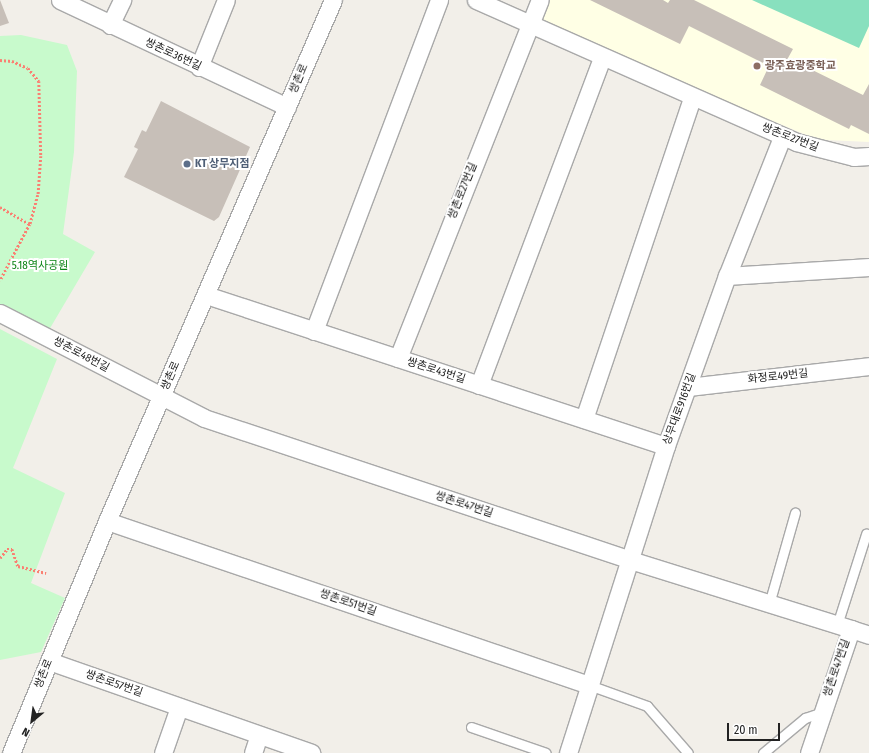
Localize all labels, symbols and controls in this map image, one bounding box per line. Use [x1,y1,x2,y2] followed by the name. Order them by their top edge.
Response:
[143,36,203,74] street label: 쌍촌로36번길
[765,59,836,73] place label: 광주효광중학교
[752,61,762,71] marker: 광주효광중학교
[287,62,311,96] street label: 쌍촌로
[760,121,820,155] street label: 쌍촌로27번길
[195,157,250,171] place label: KT 상무지점
[182,159,192,169] marker: KT 상무지점
[446,161,480,221] street label: 쌍촌로27번길
[12,259,68,273] park label: 5.18역사공원
[51,335,111,375] street label: 쌍촌로48번길
[405,355,467,387] street label: 쌍촌로43번길
[159,359,183,393] street label: 쌍촌로
[747,367,809,387] street label: 화정로49번길
[661,371,699,447] street label: 상무대로916번길
[433,489,495,521] street label: 쌍촌로47번길
[318,587,378,619] street label: 쌍촌로51번길
[821,637,853,699] street label: 쌍촌로47번길
[32,657,56,691] street label: 쌍촌로
[84,668,144,700] street label: 쌍촌로57번길
[12,701,52,741] north arrow
[729,715,782,741] scale bar
[734,723,758,737] text: 20 m
[20,725,32,739] text: N

